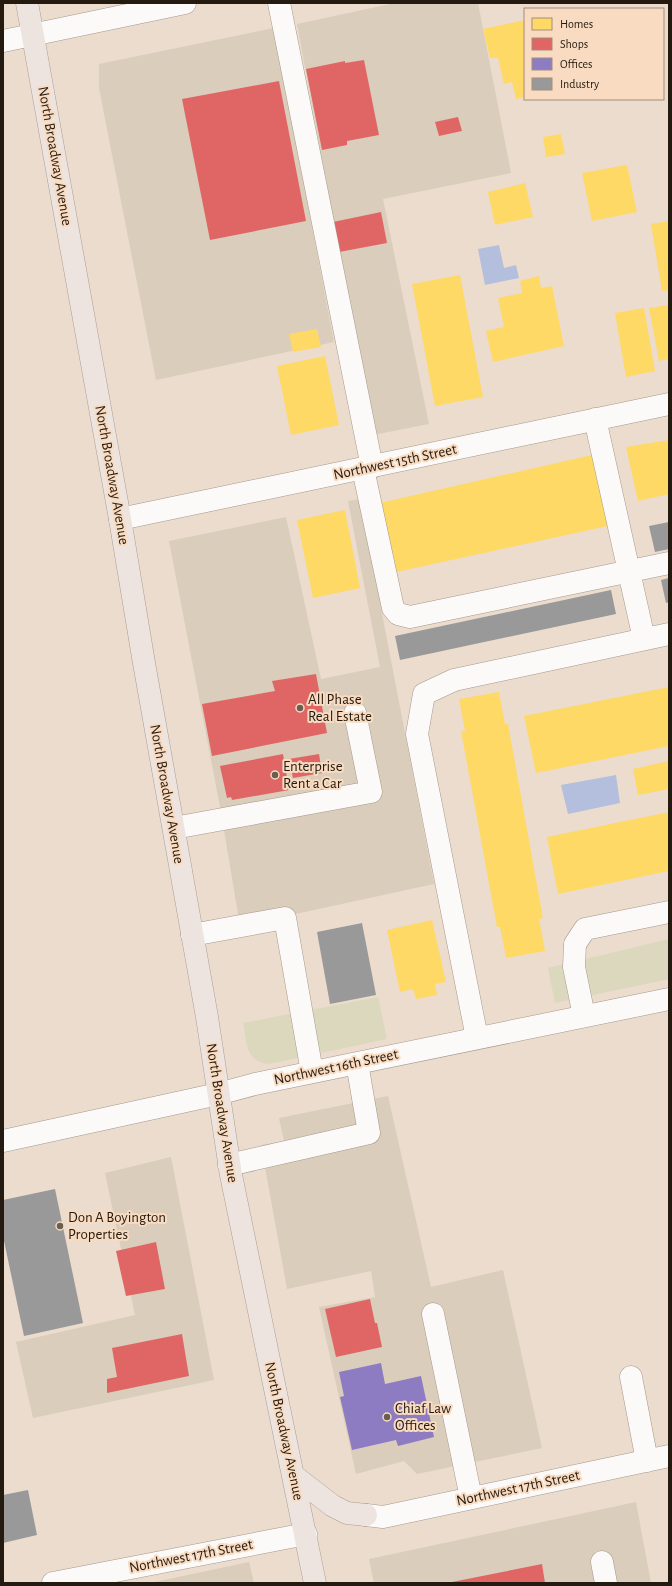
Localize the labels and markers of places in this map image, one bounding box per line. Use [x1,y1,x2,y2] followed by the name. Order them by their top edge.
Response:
[308,692,372,724] place label: All Phase Real Estate
[295,703,305,713] marker: All Phase Real Estate
[283,759,343,791] place label: Enterprise Rent a Car
[270,770,280,780] marker: Enterprise Rent a Car
[68,1210,166,1242] place label: Don A Boyington Properties
[55,1221,65,1231] marker: Don A Boyington Properties
[395,1401,451,1433] place label: Chiaf Law Offices
[382,1412,392,1422] marker: Chiaf Law Offices

